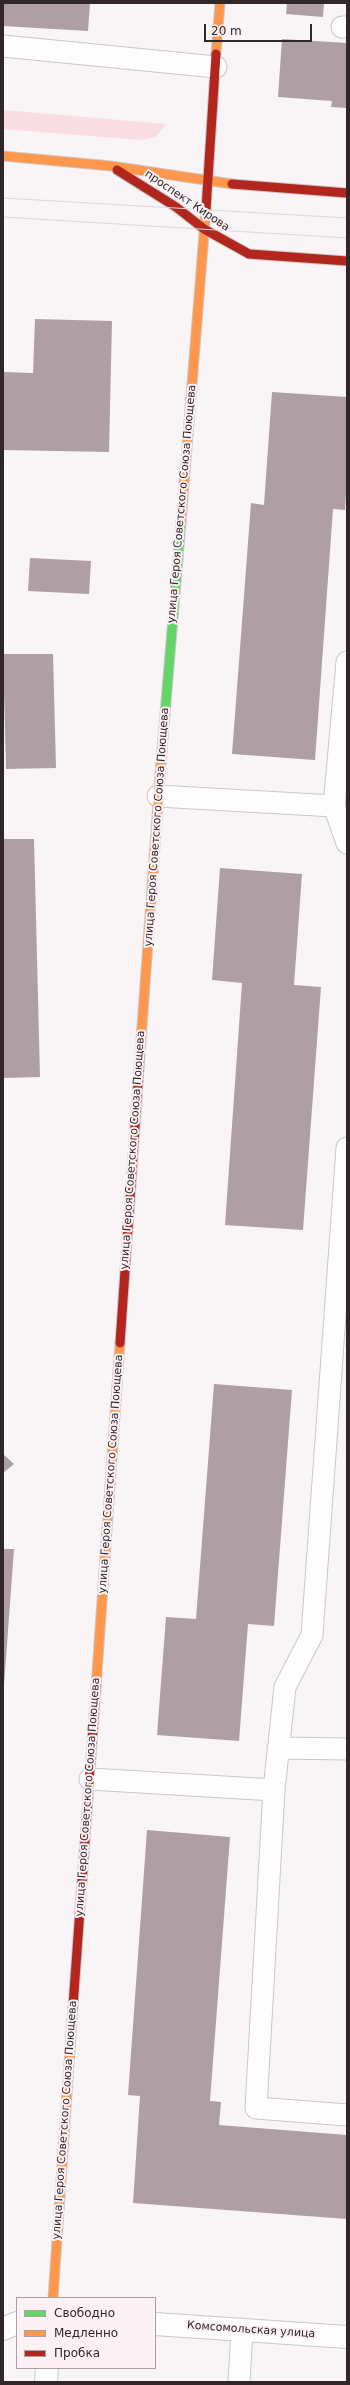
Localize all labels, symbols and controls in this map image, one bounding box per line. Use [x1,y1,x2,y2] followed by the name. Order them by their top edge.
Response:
[206,16,314,42] scale bar
[211,24,242,38] text: 20 m
[142,168,232,234] street label: проспект Кирова
[165,384,199,624] street label: улица Героя Советского Союза Поющева
[142,707,172,947] street label: улица Героя Советского Союза Поющева
[118,1030,148,1270] street label: улица Героя Советского Союза Поющева
[96,1354,126,1594] street label: улица Героя Советского Союза Поющева
[73,1677,103,1917] street label: улица Героя Советского Союза Поющева
[50,2000,80,2240] street label: улица Героя Советского Союза Поющева
[16,2297,156,2369] legend
[54,2306,115,2320] text: Свободно
[186,2319,316,2341] street label: Комсомольская улица
[54,2326,118,2340] text: Медленно
[54,2346,100,2360] text: Пробка

